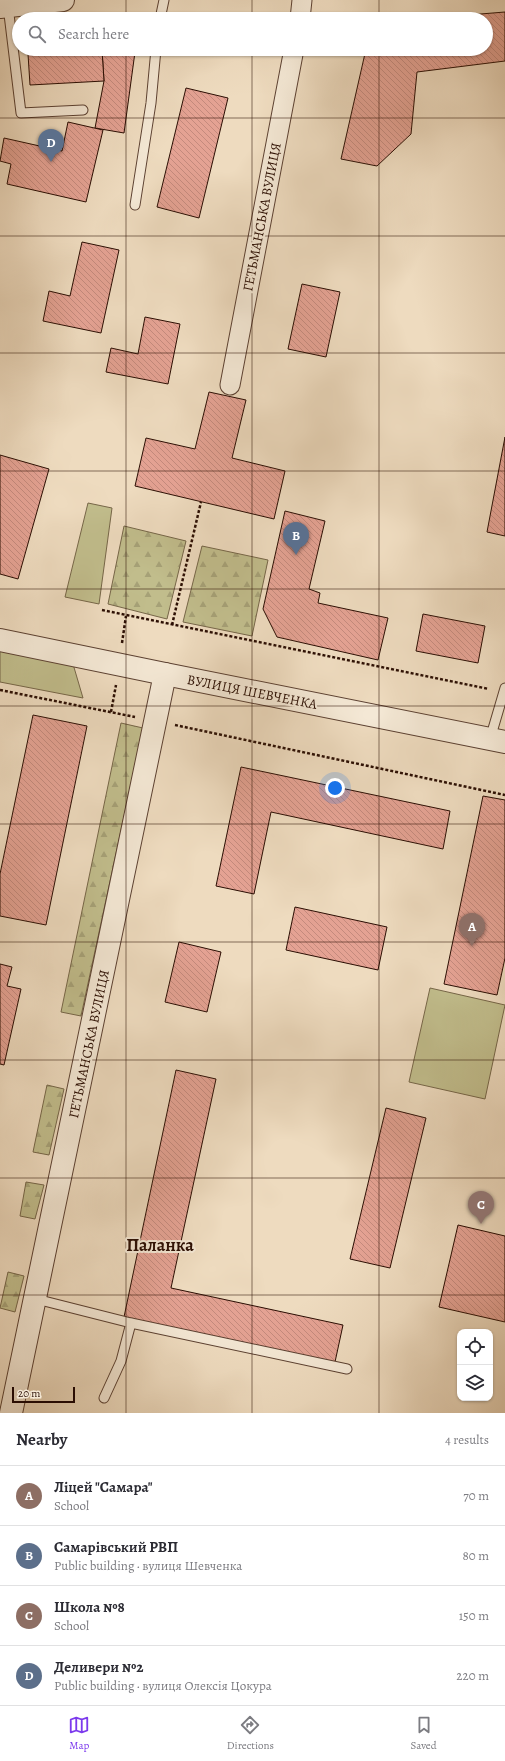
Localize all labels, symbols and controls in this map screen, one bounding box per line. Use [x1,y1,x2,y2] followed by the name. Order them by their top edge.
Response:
[12,12,493,56] search box
[26,23,48,45] icon: search
[58,24,129,44] text: Search here
[38,129,64,162] pin: D
[238,141,286,293] street label: ГЕТЬМАНСЬКА ВУЛИЦЯ
[283,522,309,555] pin: B
[185,670,320,714] street label: ВУЛИЦЯ ШЕВЧЕНКА
[325,778,345,798] your location
[459,913,485,946] pin: A
[64,968,114,1120] street label: ГЕТЬМАНСЬКА ВУЛИЦЯ
[468,1191,494,1224] pin: C
[126,1233,194,1257] district label: Паланка
[457,1329,493,1401] map controls
[457,1329,493,1365] button: locate
[457,1365,493,1401] button: layers
[12,1385,75,1404] scale bar
[18,1386,40,1401] text: 20 m
[16,1428,67,1451] text: Nearby
[445,1431,489,1448] text: 4 results
[54,1477,153,1497] text: Ліцей "Самара"
[25,1487,33,1504] text: A
[463,1487,489,1504] text: 70 m
[54,1497,89,1514] text: School
[54,1537,178,1557] text: Самарівський РВП
[25,1547,33,1564] text: B
[462,1547,489,1564] text: 80 m
[54,1557,242,1574] text: Public building · вулиця Шевченка
[54,1597,125,1617] text: Школа №8
[25,1607,33,1624] text: C
[459,1607,489,1624] text: 150 m
[54,1617,89,1634] text: School
[54,1657,144,1677] text: Деливери №2
[24,1667,34,1684] text: D
[456,1667,489,1684] text: 220 m
[54,1677,272,1694] text: Public building · вулиця Олексія Цокура
[68,1714,90,1753] tab: Map
[227,1714,274,1753] tab: Directions
[411,1714,437,1753] tab: Saved

